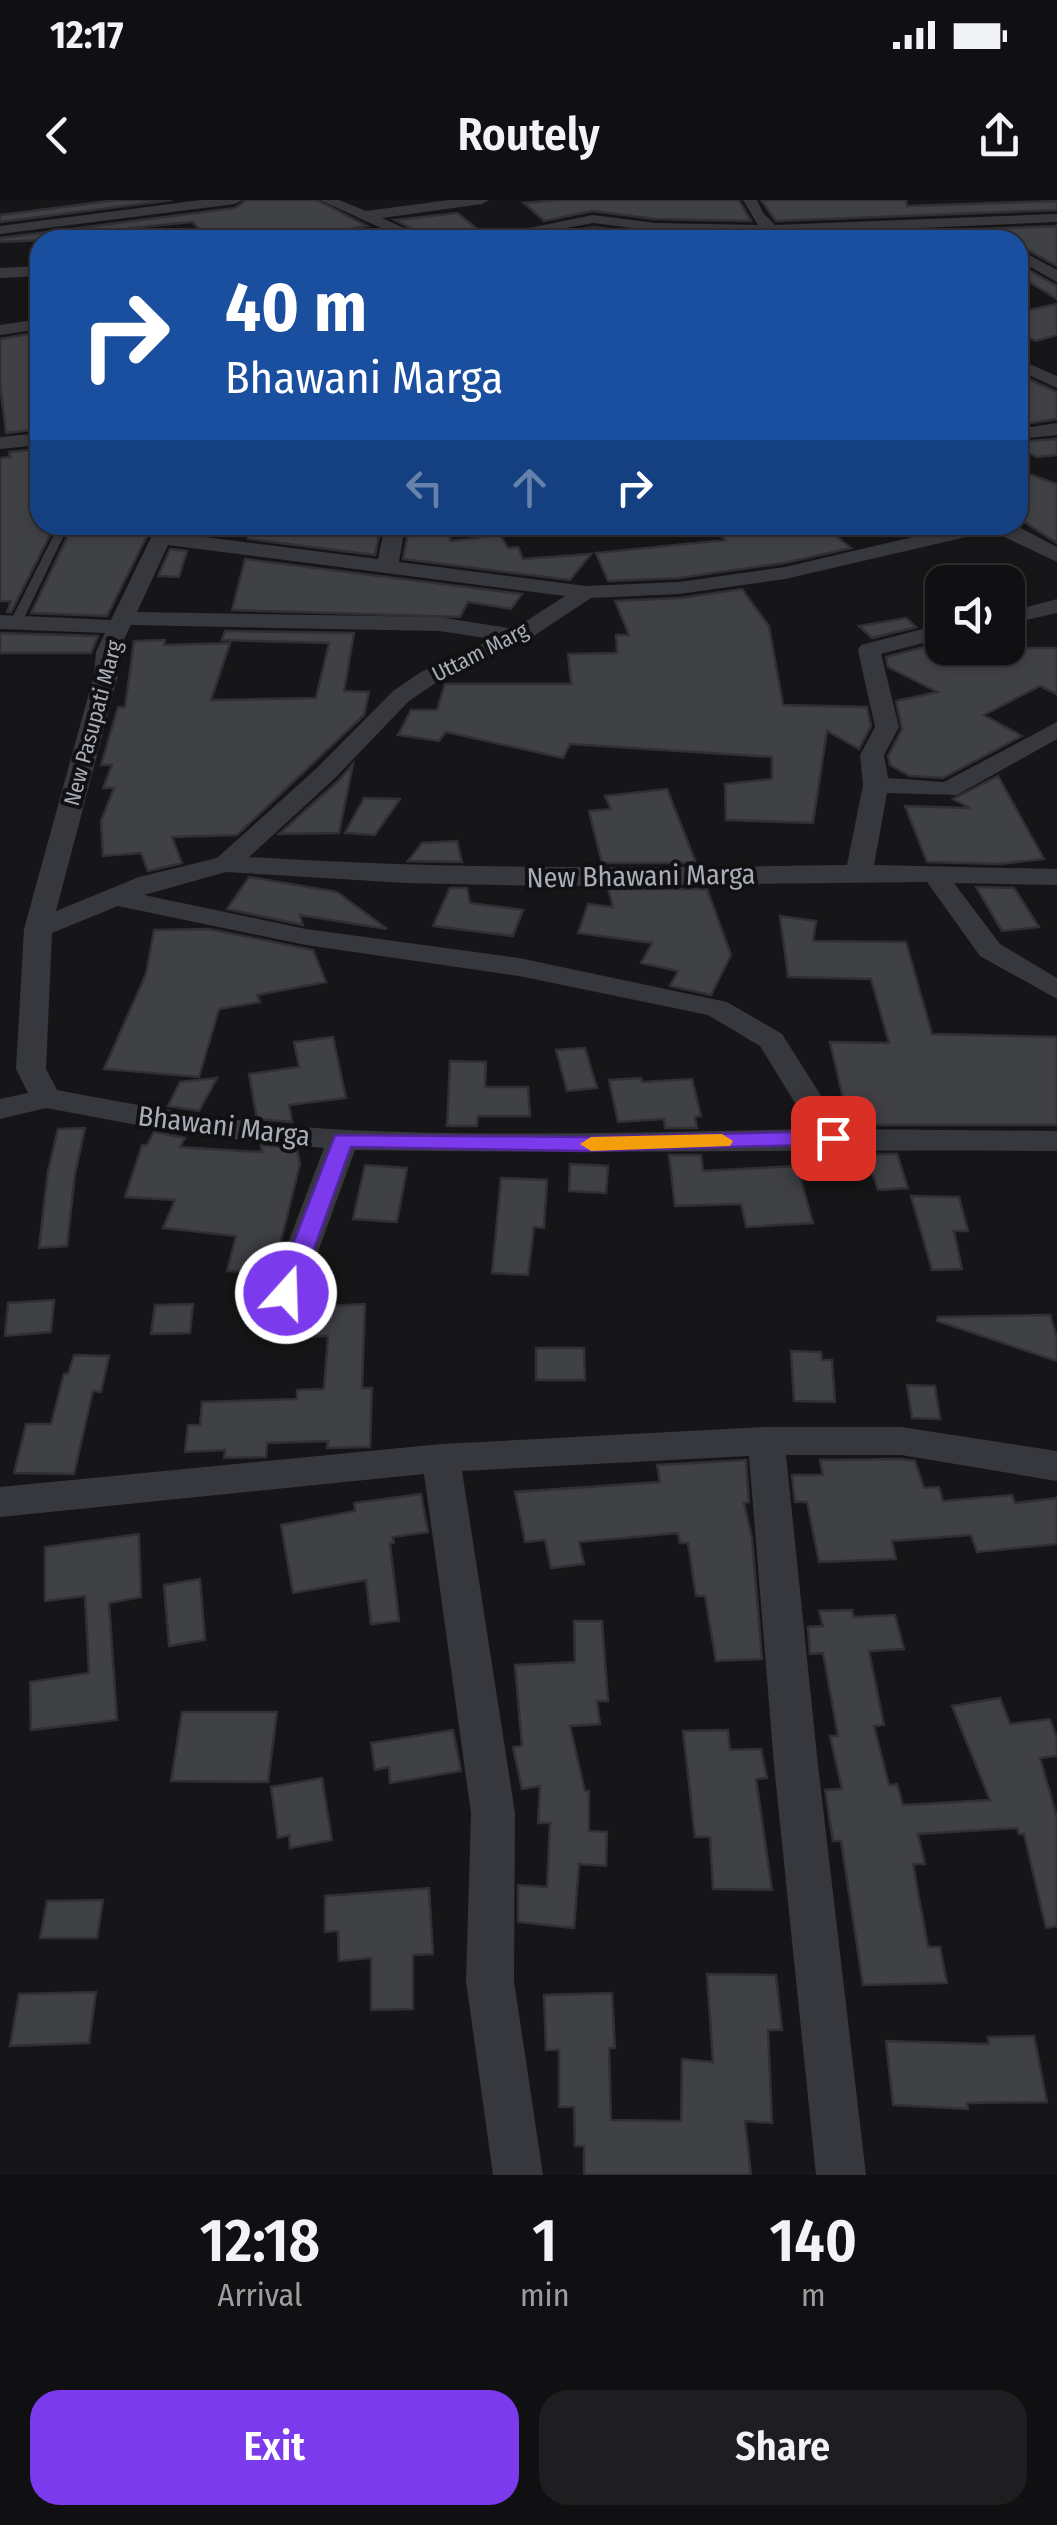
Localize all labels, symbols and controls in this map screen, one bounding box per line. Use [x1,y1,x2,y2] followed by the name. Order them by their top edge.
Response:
[50,12,123,58] text: 12:17
[30,108,85,163] icon: back
[457,108,600,162] text: Routely
[972,108,1027,163] icon: share
[225,266,367,350] text: 40 m
[60,270,190,400] icon: right
[225,351,503,405] text: Bhawani Marga
[397,460,452,515] icon: left
[502,460,557,515] icon: ahead
[607,460,662,515] icon: right
[925,565,1025,665] map controls
[925,565,1025,665] button: sound
[427,616,533,688] street label: Uttam Marg
[58,637,128,809] street label: New Pasupati Marg
[526,858,756,894] street label: New Bhawani Marga
[791,1096,876,1181] pin
[136,1099,312,1153] street label: Bhawani Marga
[806,1111,861,1166] icon: arrive
[234,1241,338,1345] position arrow
[200,2205,320,2277] text: 12:18
[532,2205,557,2277] text: 1
[769,2205,857,2277] text: 140
[218,2276,302,2314] text: Arrival
[520,2276,570,2314] text: min
[801,2276,826,2314] text: m
[30,2390,519,2505] button: Exit
[539,2390,1027,2505] button: Share

